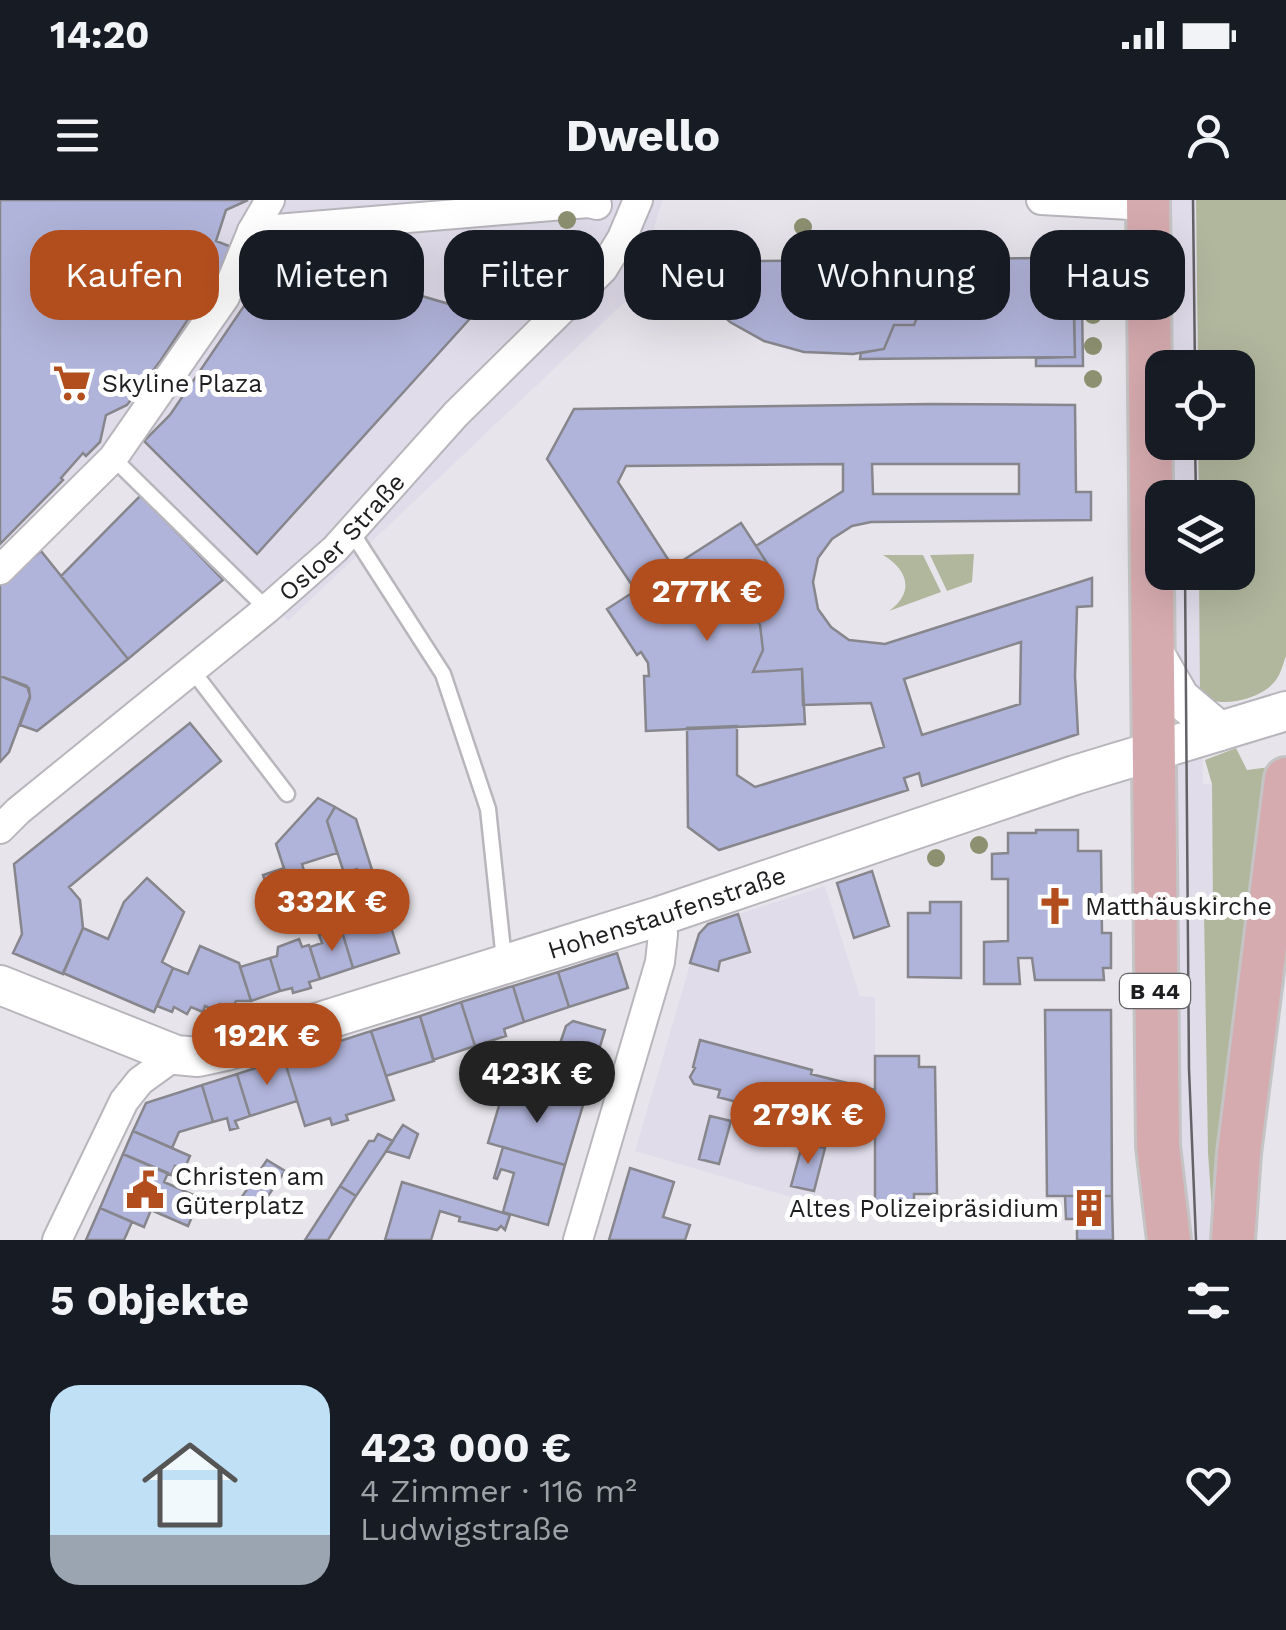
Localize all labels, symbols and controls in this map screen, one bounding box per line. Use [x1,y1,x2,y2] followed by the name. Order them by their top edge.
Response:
[50,13,150,57] text: 14:20
[50,108,105,163] icon: menu
[1181,108,1236,163] icon: person
[566,109,720,162] text: Dwello
[30,230,219,320] chip: Kaufen
[239,230,424,320] chip: Mieten
[444,230,604,320] chip: Filter
[624,230,761,320] chip: Neu
[781,230,1010,320] chip: Wohnung
[1030,230,1185,320] chip: Haus
[1145,350,1255,590] map controls
[1145,350,1255,460] button: locate
[51,362,93,404] supermarket icon: Skyline Plaza
[102,369,262,398] place label: Skyline Plaza
[273,467,411,607] street label: Osloer Straße
[1145,480,1255,590] button: layers
[626,559,788,644] pin: 277K €
[651,572,763,610] text: 277K €
[544,860,790,965] street label: Hohenstaufenstraße
[251,869,413,954] pin: 332K €
[277,882,387,920] text: 332K €
[1034,885,1076,927] church icon: Matthäuskirche
[1085,892,1272,921] place label: Matthäuskirche
[1120,974,1190,1008] road number: B 44
[186,1003,348,1088] pin: 192K €
[214,1016,320,1054] text: 192K €
[456,1041,618,1126] pin: 423K €
[481,1054,593,1092] text: 423K €
[727,1082,889,1167] pin: 279K €
[752,1095,864,1133] text: 279K €
[175,1162,325,1220] place label: Christen am Güterplatz
[124,1169,166,1211] public building icon: Christen am Güterplatz
[1068,1187,1110,1229] building icon: Altes Polizeipräsidium
[789,1194,1059,1223] place label: Altes Polizeipräsidium
[1181,1273,1236,1328] icon: filters
[50,1276,249,1325] text: 5 Objekte
[360,1423,571,1472] text: 423 000 €
[130,1425,250,1545] icon: home
[1181,1458,1236,1513] icon: heart
[360,1472,637,1510] text: 4 Zimmer · 116 m²
[360,1510,570,1548] text: Ludwigstraße

